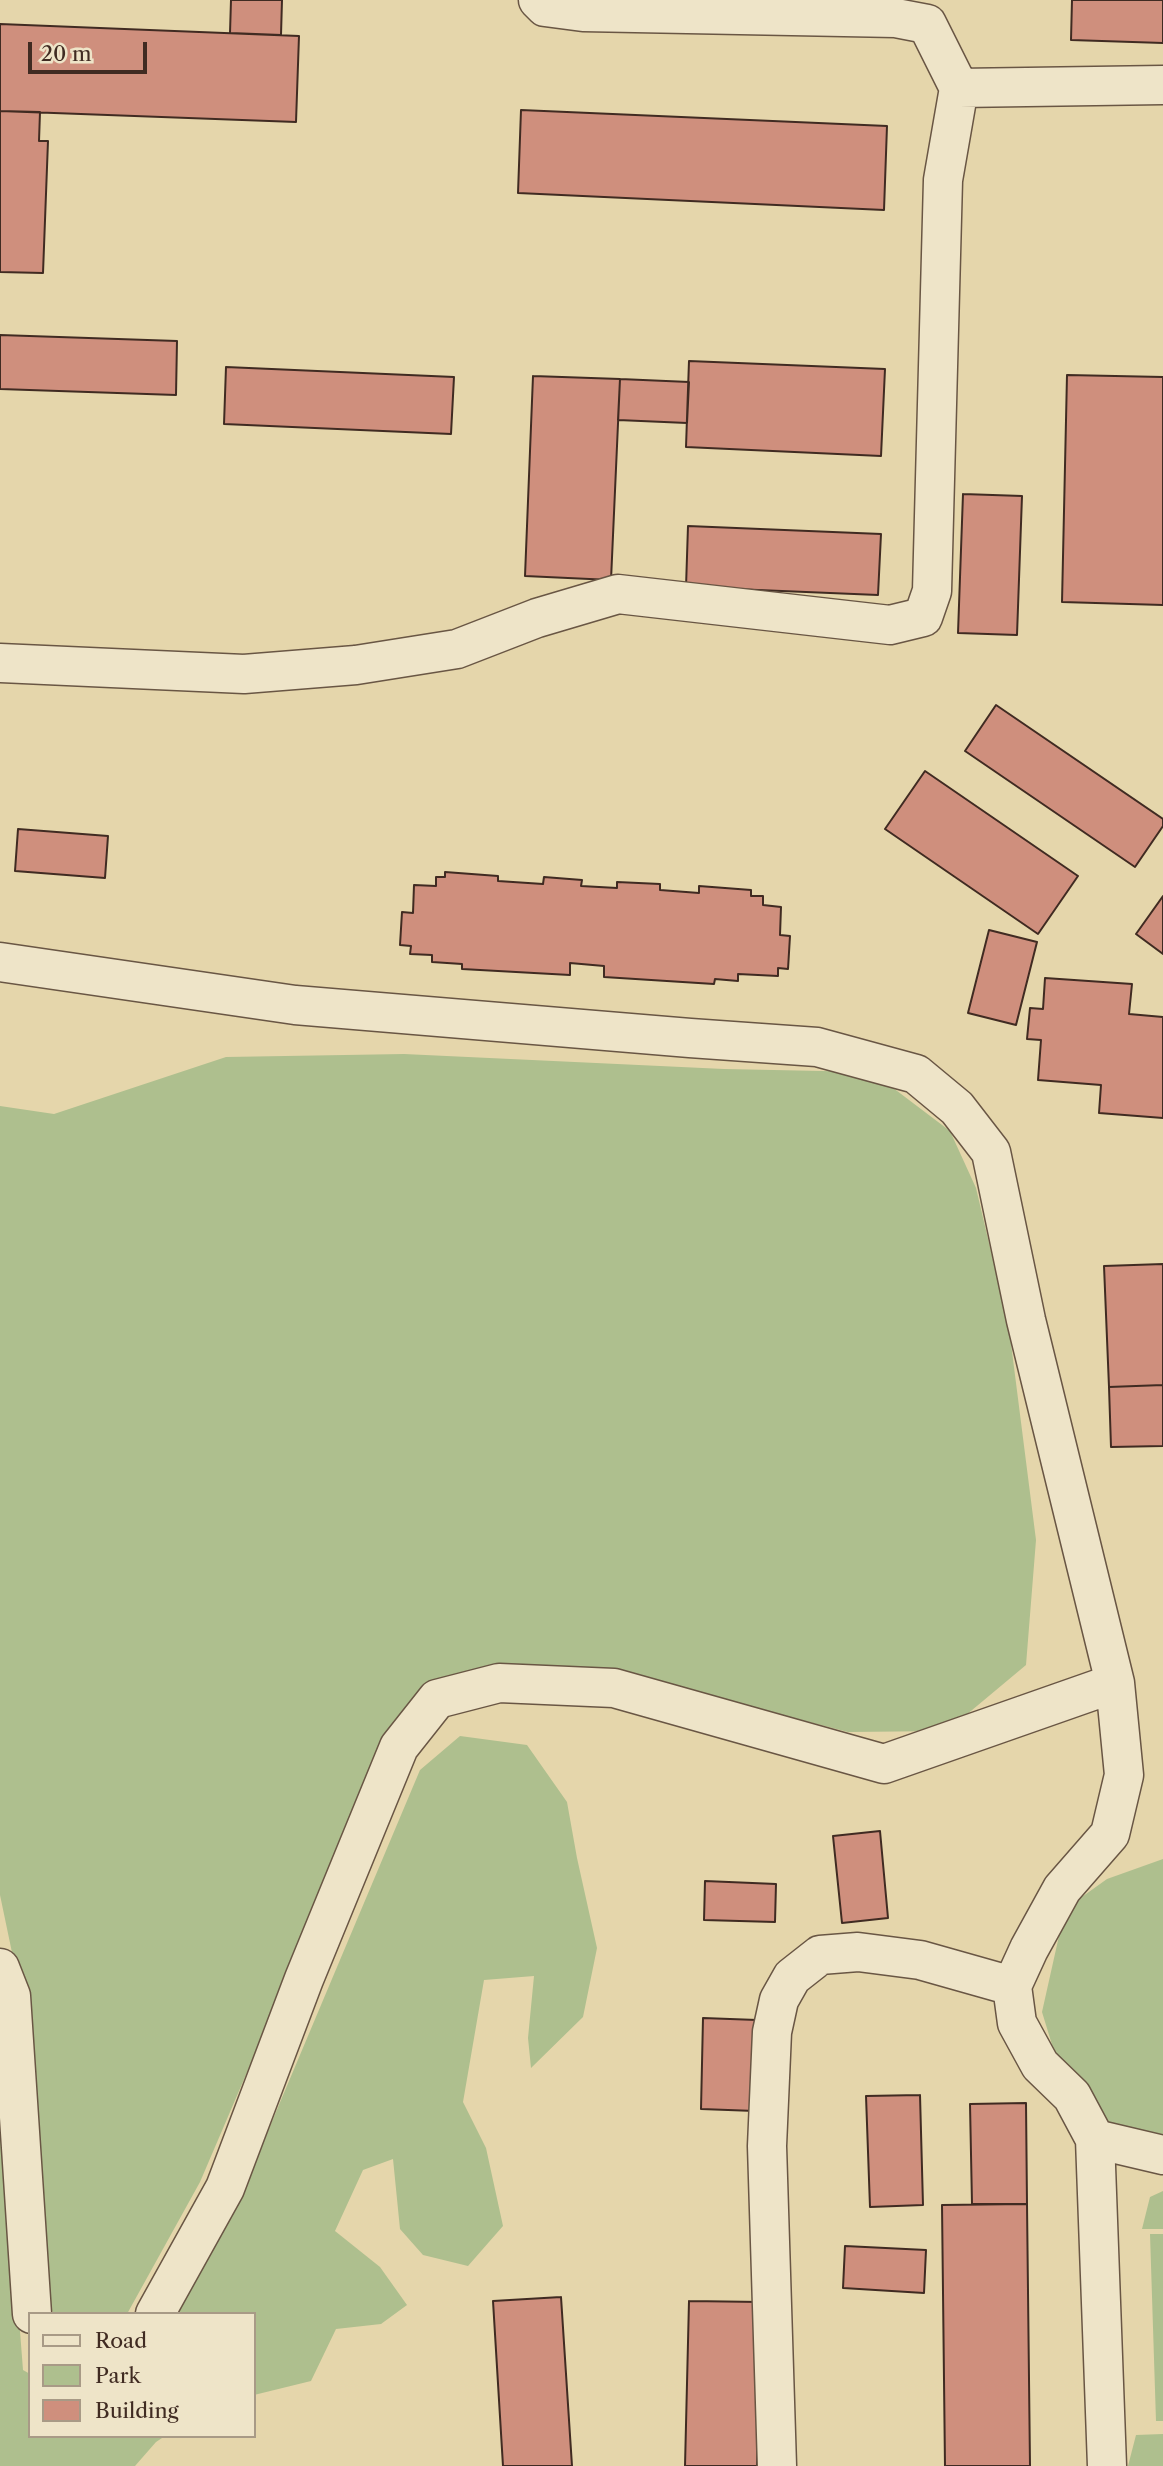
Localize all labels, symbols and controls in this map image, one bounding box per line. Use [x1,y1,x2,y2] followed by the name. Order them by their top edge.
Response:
[32,28,150,72] scale bar
[41,41,92,66] text: 20 m
[28,2312,256,2438] legend
[95,2328,147,2353] text: Road
[95,2363,141,2388] text: Park
[95,2398,179,2423] text: Building

